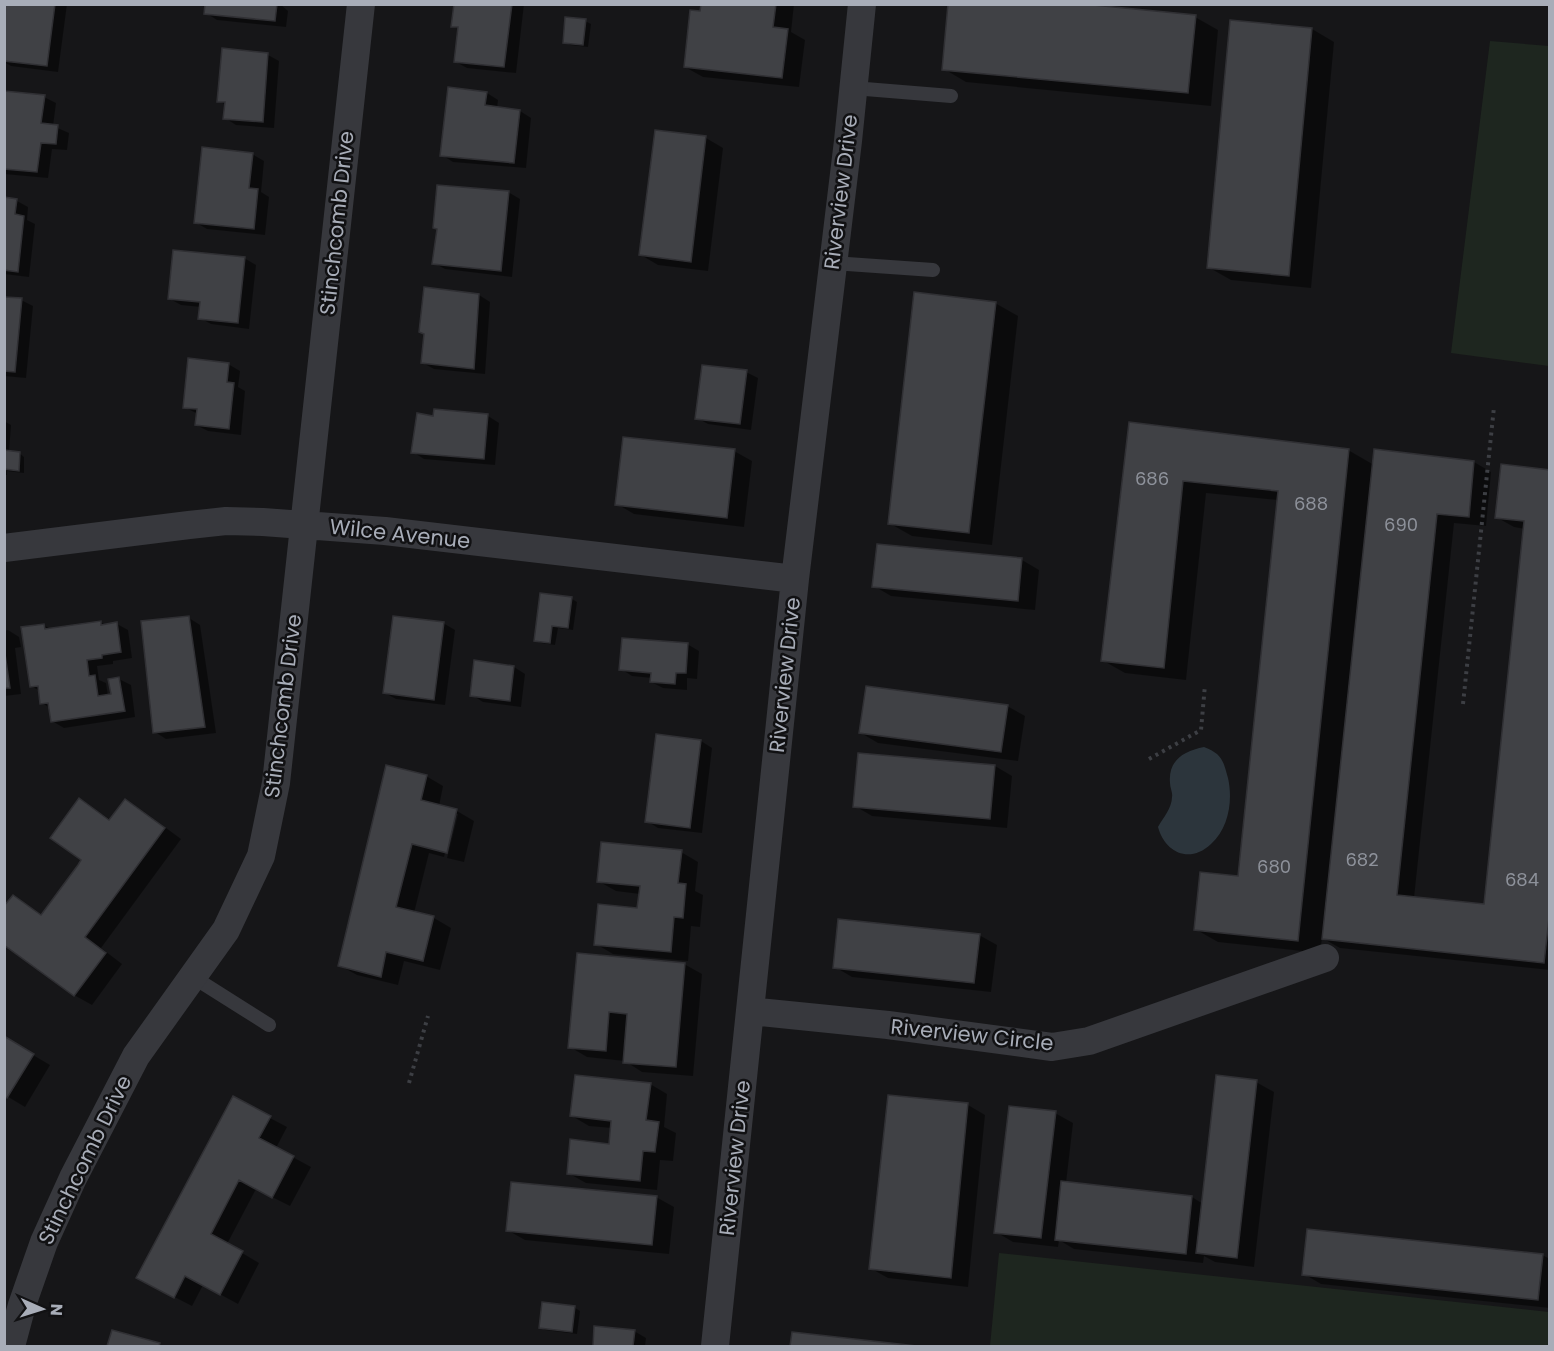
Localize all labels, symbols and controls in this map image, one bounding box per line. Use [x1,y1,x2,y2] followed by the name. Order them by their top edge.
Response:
[817,113,864,271] street label: Riverview Drive
[312,129,361,316] street label: Stinchcomb Drive
[1135,466,1169,491] house number: 686
[1294,491,1328,516] house number: 688
[328,512,472,555] street label: Wilce Avenue
[1384,512,1418,537] house number: 690
[762,596,807,754] street label: Riverview Drive
[257,612,308,800] street label: Stinchcomb Drive
[1345,847,1379,872] house number: 682
[1257,854,1291,879] house number: 680
[1505,867,1539,892] house number: 684
[889,1012,1055,1057] street label: Riverview Circle
[31,1070,138,1249] street label: Stinchcomb Drive
[712,1079,757,1237] street label: Riverview Drive
[12,1279,72,1339] north arrow
[45,1303,68,1316] text: N

